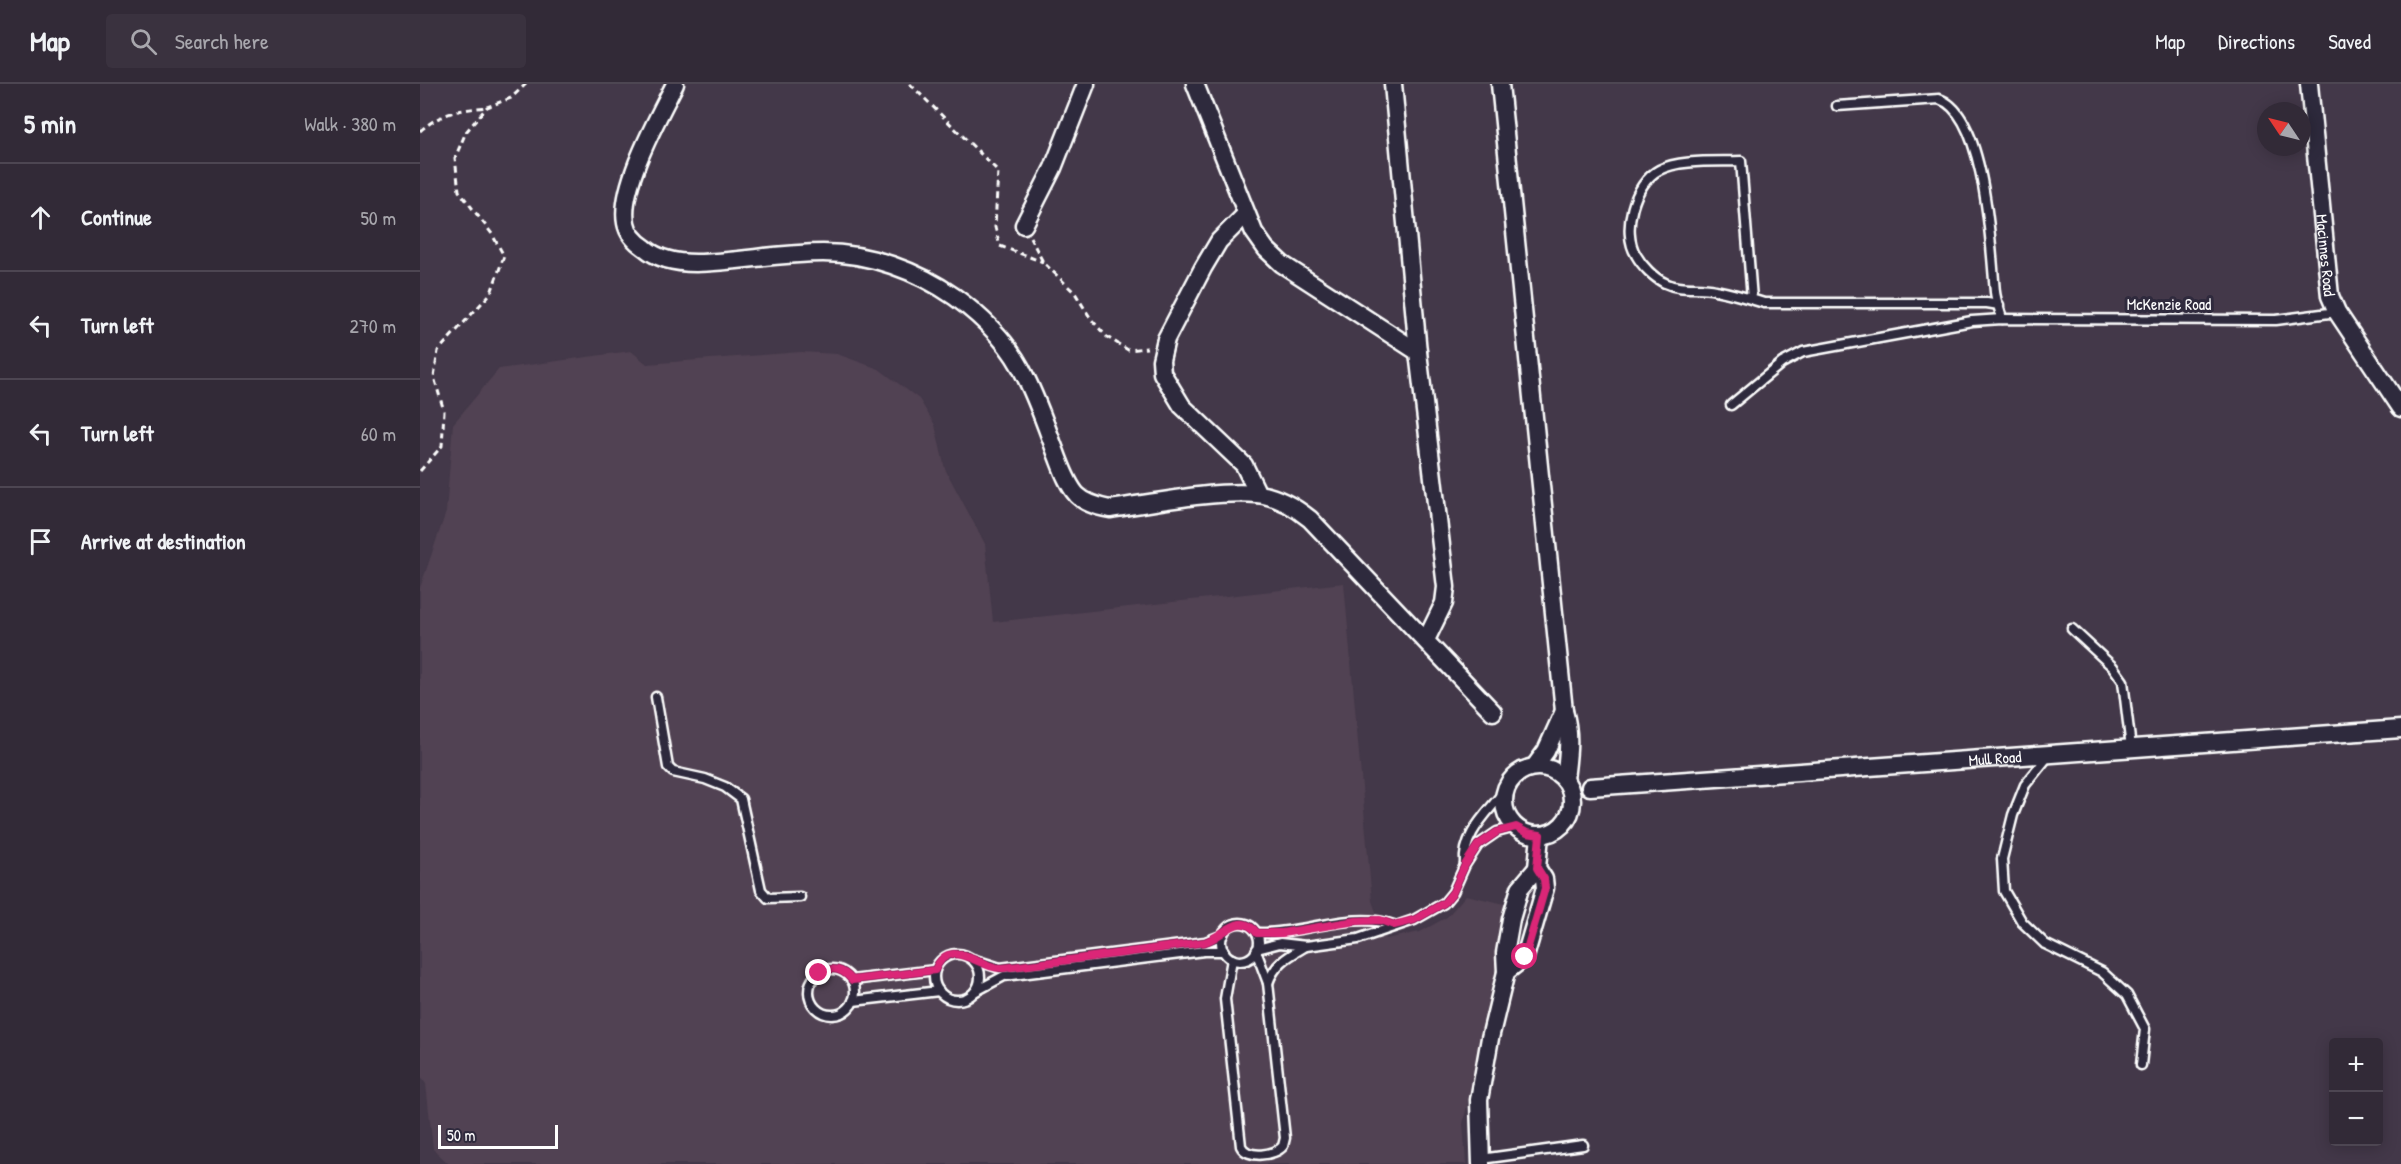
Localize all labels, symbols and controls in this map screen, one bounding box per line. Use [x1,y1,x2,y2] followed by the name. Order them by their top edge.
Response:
[106,14,526,68] search box
[30,22,70,60] text: Map
[127,25,160,58] icon: search
[175,26,269,56] text: Search here
[2155,27,2185,56] text: Map
[2218,27,2295,56] text: Directions
[2328,27,2371,56] text: Saved
[2257,102,2311,156] north arrow
[24,106,76,141] text: 5 min
[304,110,396,137] text: Walk · 380 m
[24,201,57,234] icon: ahead
[81,202,152,232] text: Continue
[360,204,396,231] text: 50 m
[2311,213,2341,297] street label: Macinnes Road
[2127,293,2211,315] street label: McKenzie Road
[24,309,57,342] icon: left
[81,310,154,340] text: Turn left
[350,312,396,339] text: 270 m
[24,417,57,450] icon: left
[81,418,154,448] text: Turn left
[361,420,396,447] text: 60 m
[24,525,57,558] icon: arrive
[81,526,246,556] text: Arrive at destination
[1968,745,2022,771] street label: Mull Road
[1511,943,1537,969] route start
[805,959,831,985] route end
[2329,1038,2383,1146] map controls
[2329,1038,2383,1092] button: +
[2329,1092,2383,1146] button: −
[438,1122,558,1150] scale bar
[447,1124,476,1146] text: 50 m

